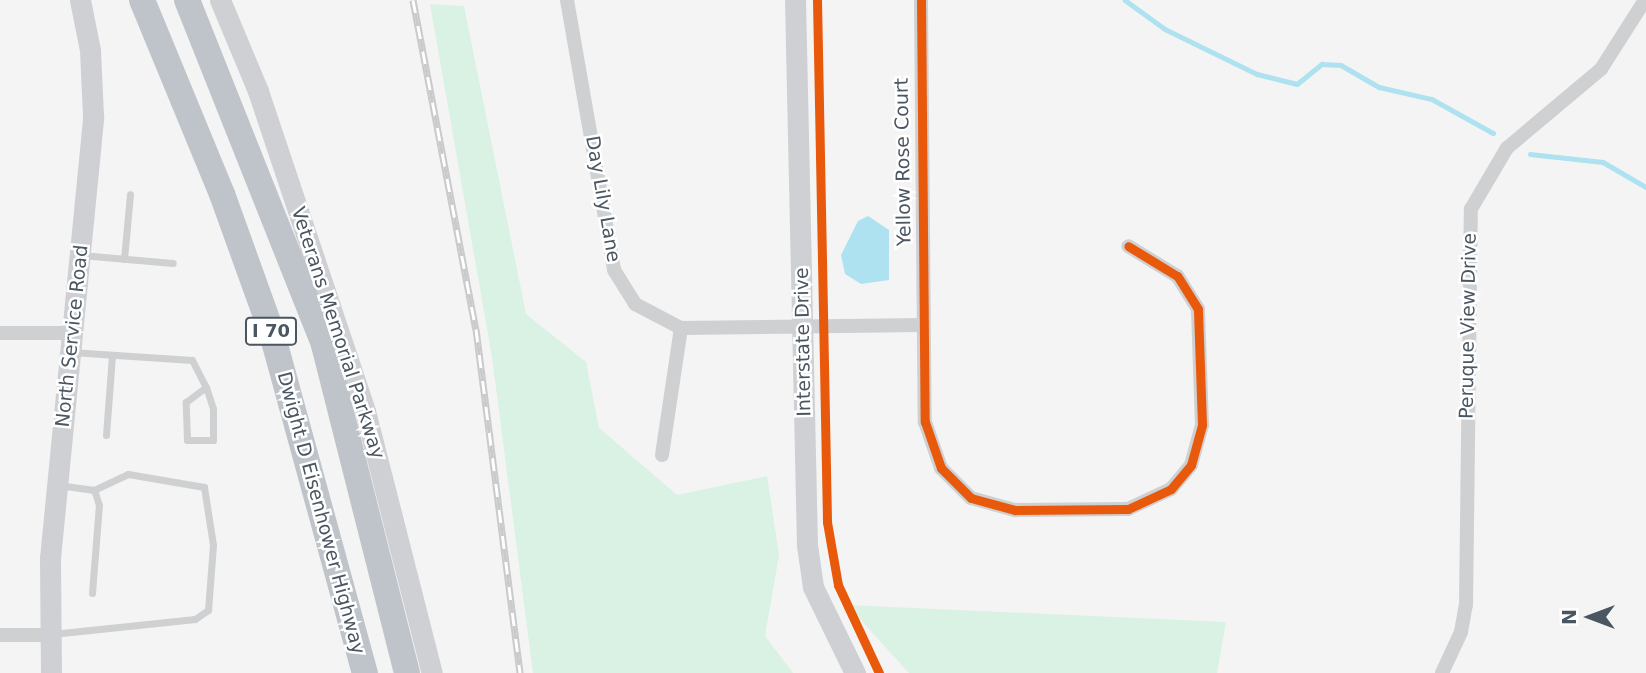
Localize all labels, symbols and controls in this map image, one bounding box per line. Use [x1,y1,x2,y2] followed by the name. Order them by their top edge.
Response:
[890,78,916,246] street label: Yellow Rose Court
[581,134,625,264] street label: Day Lily Lane
[286,204,390,462] street label: Veterans Memorial Parkway
[1455,233,1481,419] street label: Peruque View Drive
[51,244,93,428] street label: North Service Road
[790,267,816,417] street label: Interstate Drive
[245,316,297,346] road number: I 70
[272,369,370,657] street label: Dwight D Eisenhower Highway
[1555,582,1625,652] north arrow
[1558,609,1580,625] text: N

